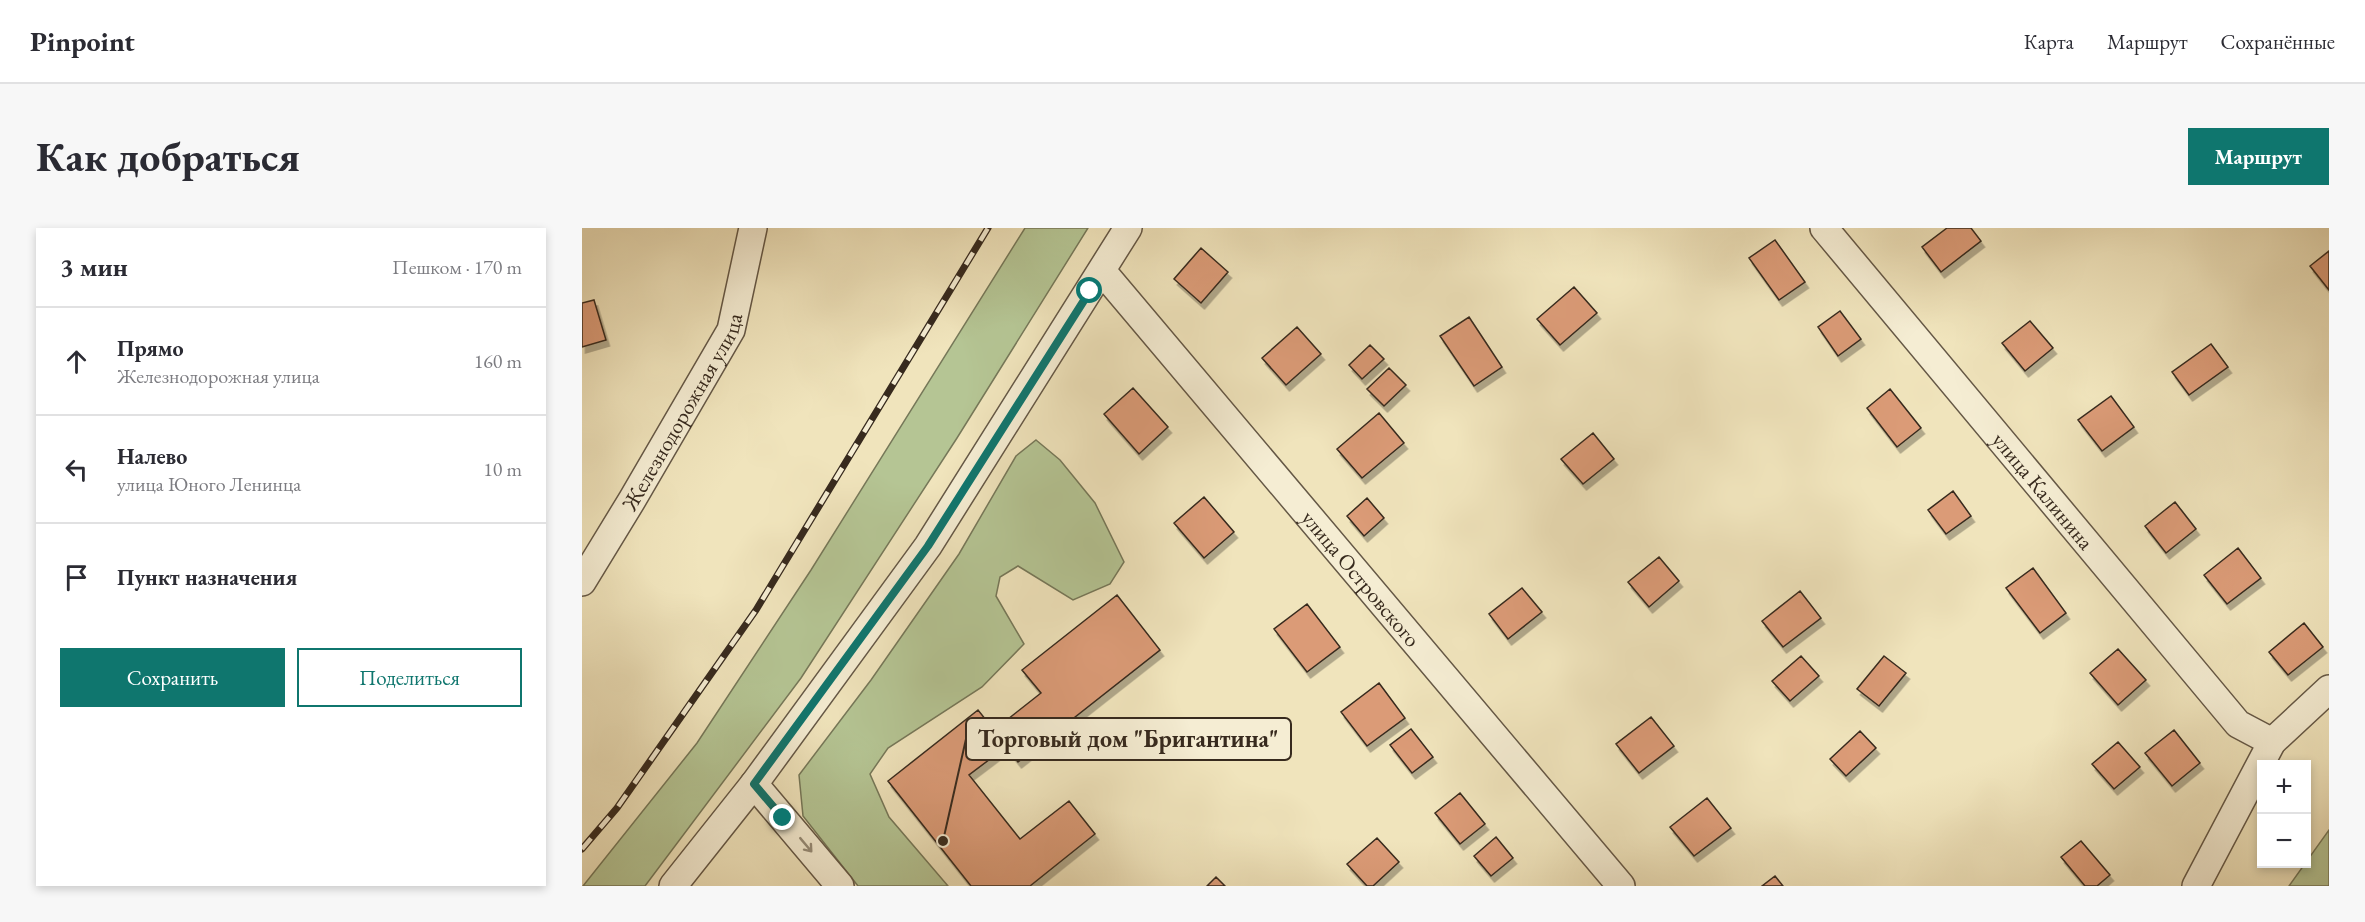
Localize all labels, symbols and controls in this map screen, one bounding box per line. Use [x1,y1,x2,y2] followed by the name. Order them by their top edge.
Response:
[30,23,135,59] text: Pinpoint
[2024,28,2074,55] text: Карта
[2107,28,2188,55] text: Маршрут
[2221,28,2335,55] text: Сохранённые
[2188,128,2329,185] button: Маршрут
[36,129,300,184] text: Как добраться
[60,250,128,284] text: 3 мин
[392,254,522,280] text: Пешком · 170 m
[1076,277,1102,303] route start
[615,310,749,517] street label: Железнодорожная улица
[117,334,184,363] text: Прямо
[60,345,93,378] icon: ahead
[474,348,522,374] text: 160 m
[117,363,320,389] text: Железнодорожная улица
[1985,426,2100,556] street label: улица Калинина
[117,442,187,471] text: Налево
[60,453,93,486] icon: left
[483,456,522,482] text: 10 m
[117,471,301,497] text: улица Юного Ленинца
[1295,504,1427,653] street label: улица Островского
[60,561,93,594] icon: arrive
[117,563,297,592] text: Пункт назначения
[60,648,285,707] button: Сохранить
[297,648,522,707] button: Поделиться
[966,718,1291,760] callout: Торговый дом "Бригантина"
[977,723,1279,754] text: Торговый дом "Бригантина"
[2257,760,2311,868] map controls
[2257,760,2311,814] button: +
[769,804,795,830] route end
[2257,814,2311,868] button: −
[799,837,812,853] one-way arrow

